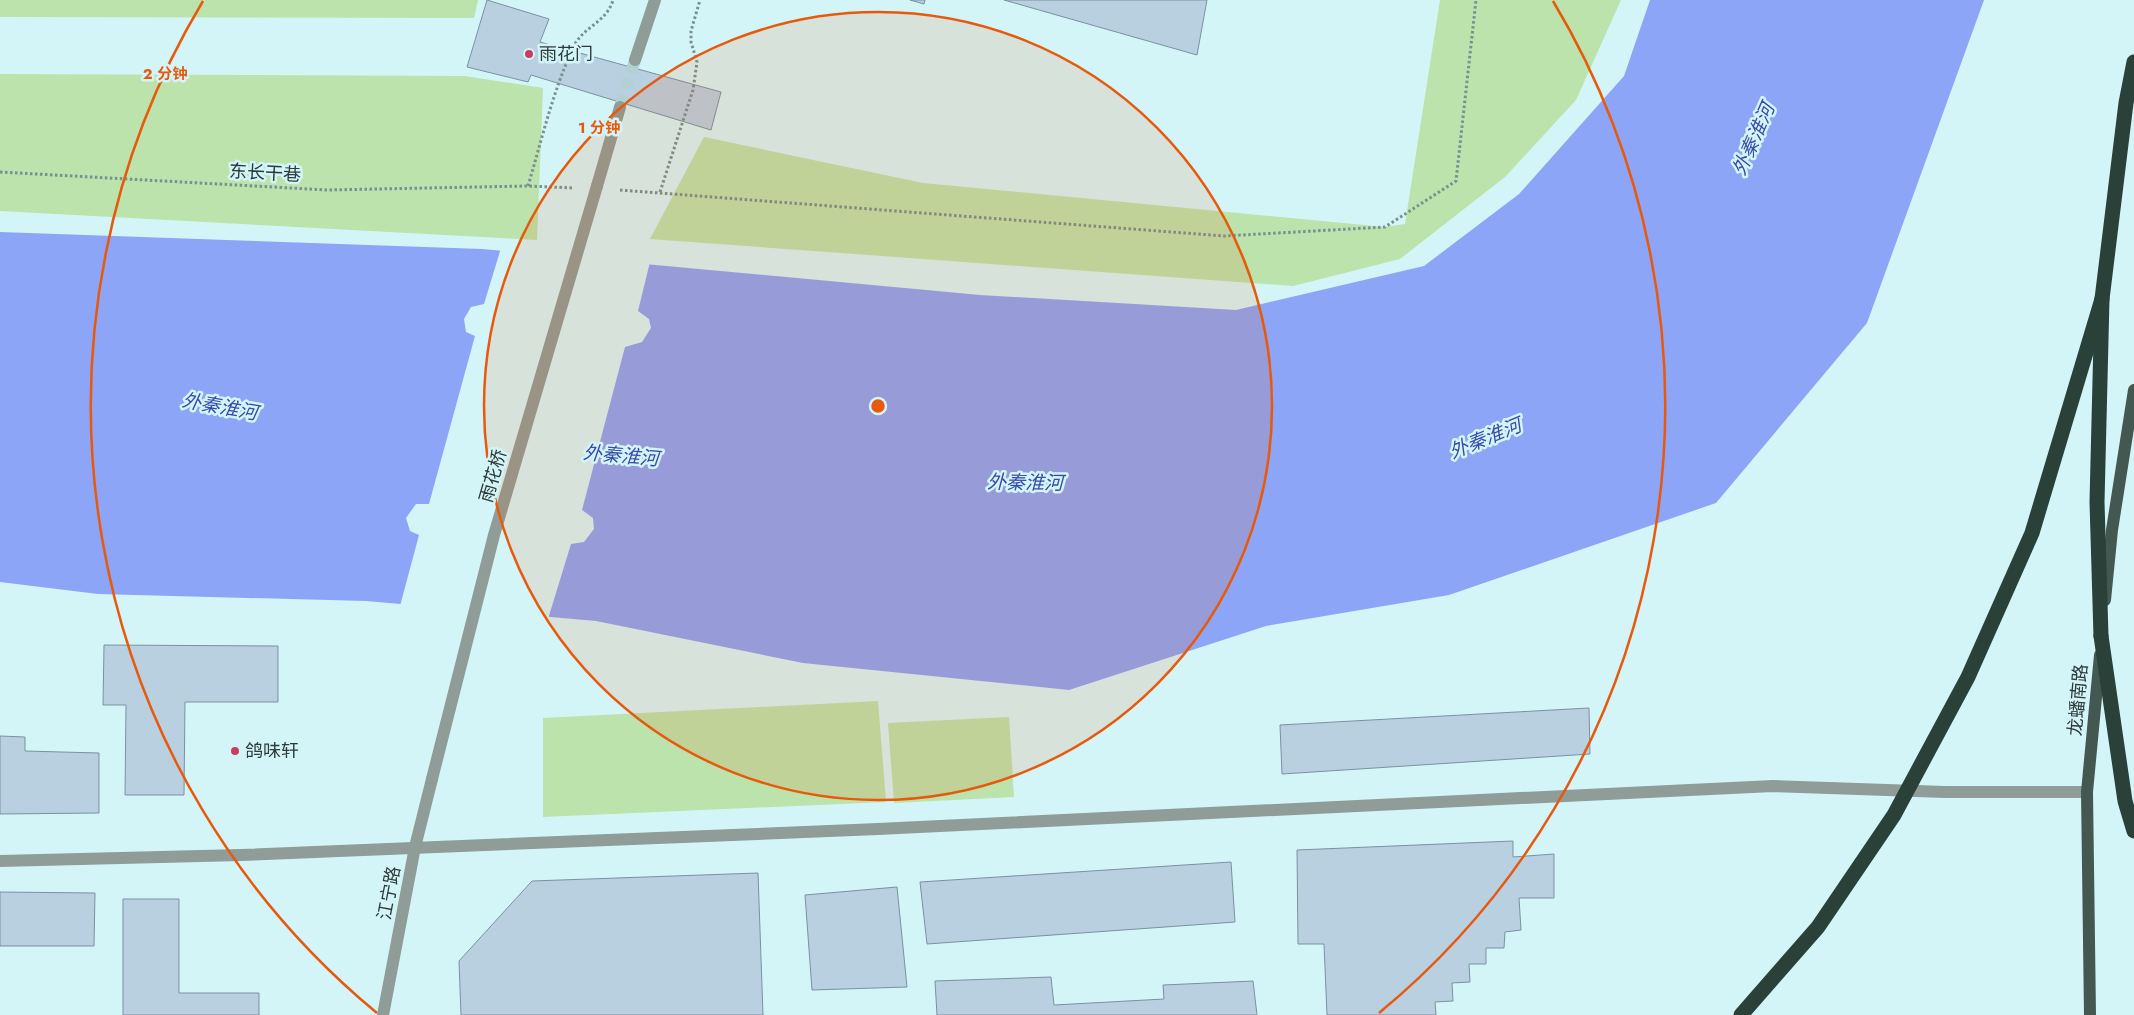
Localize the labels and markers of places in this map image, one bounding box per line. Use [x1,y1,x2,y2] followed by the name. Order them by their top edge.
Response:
[539,41,593,67] place label: 雨花门
[523,48,535,60] marker: 雨花门
[869,397,887,415] centre of rings
[245,738,299,764] place label: 鸽味轩
[229,745,241,757] marker: 鸽味轩

